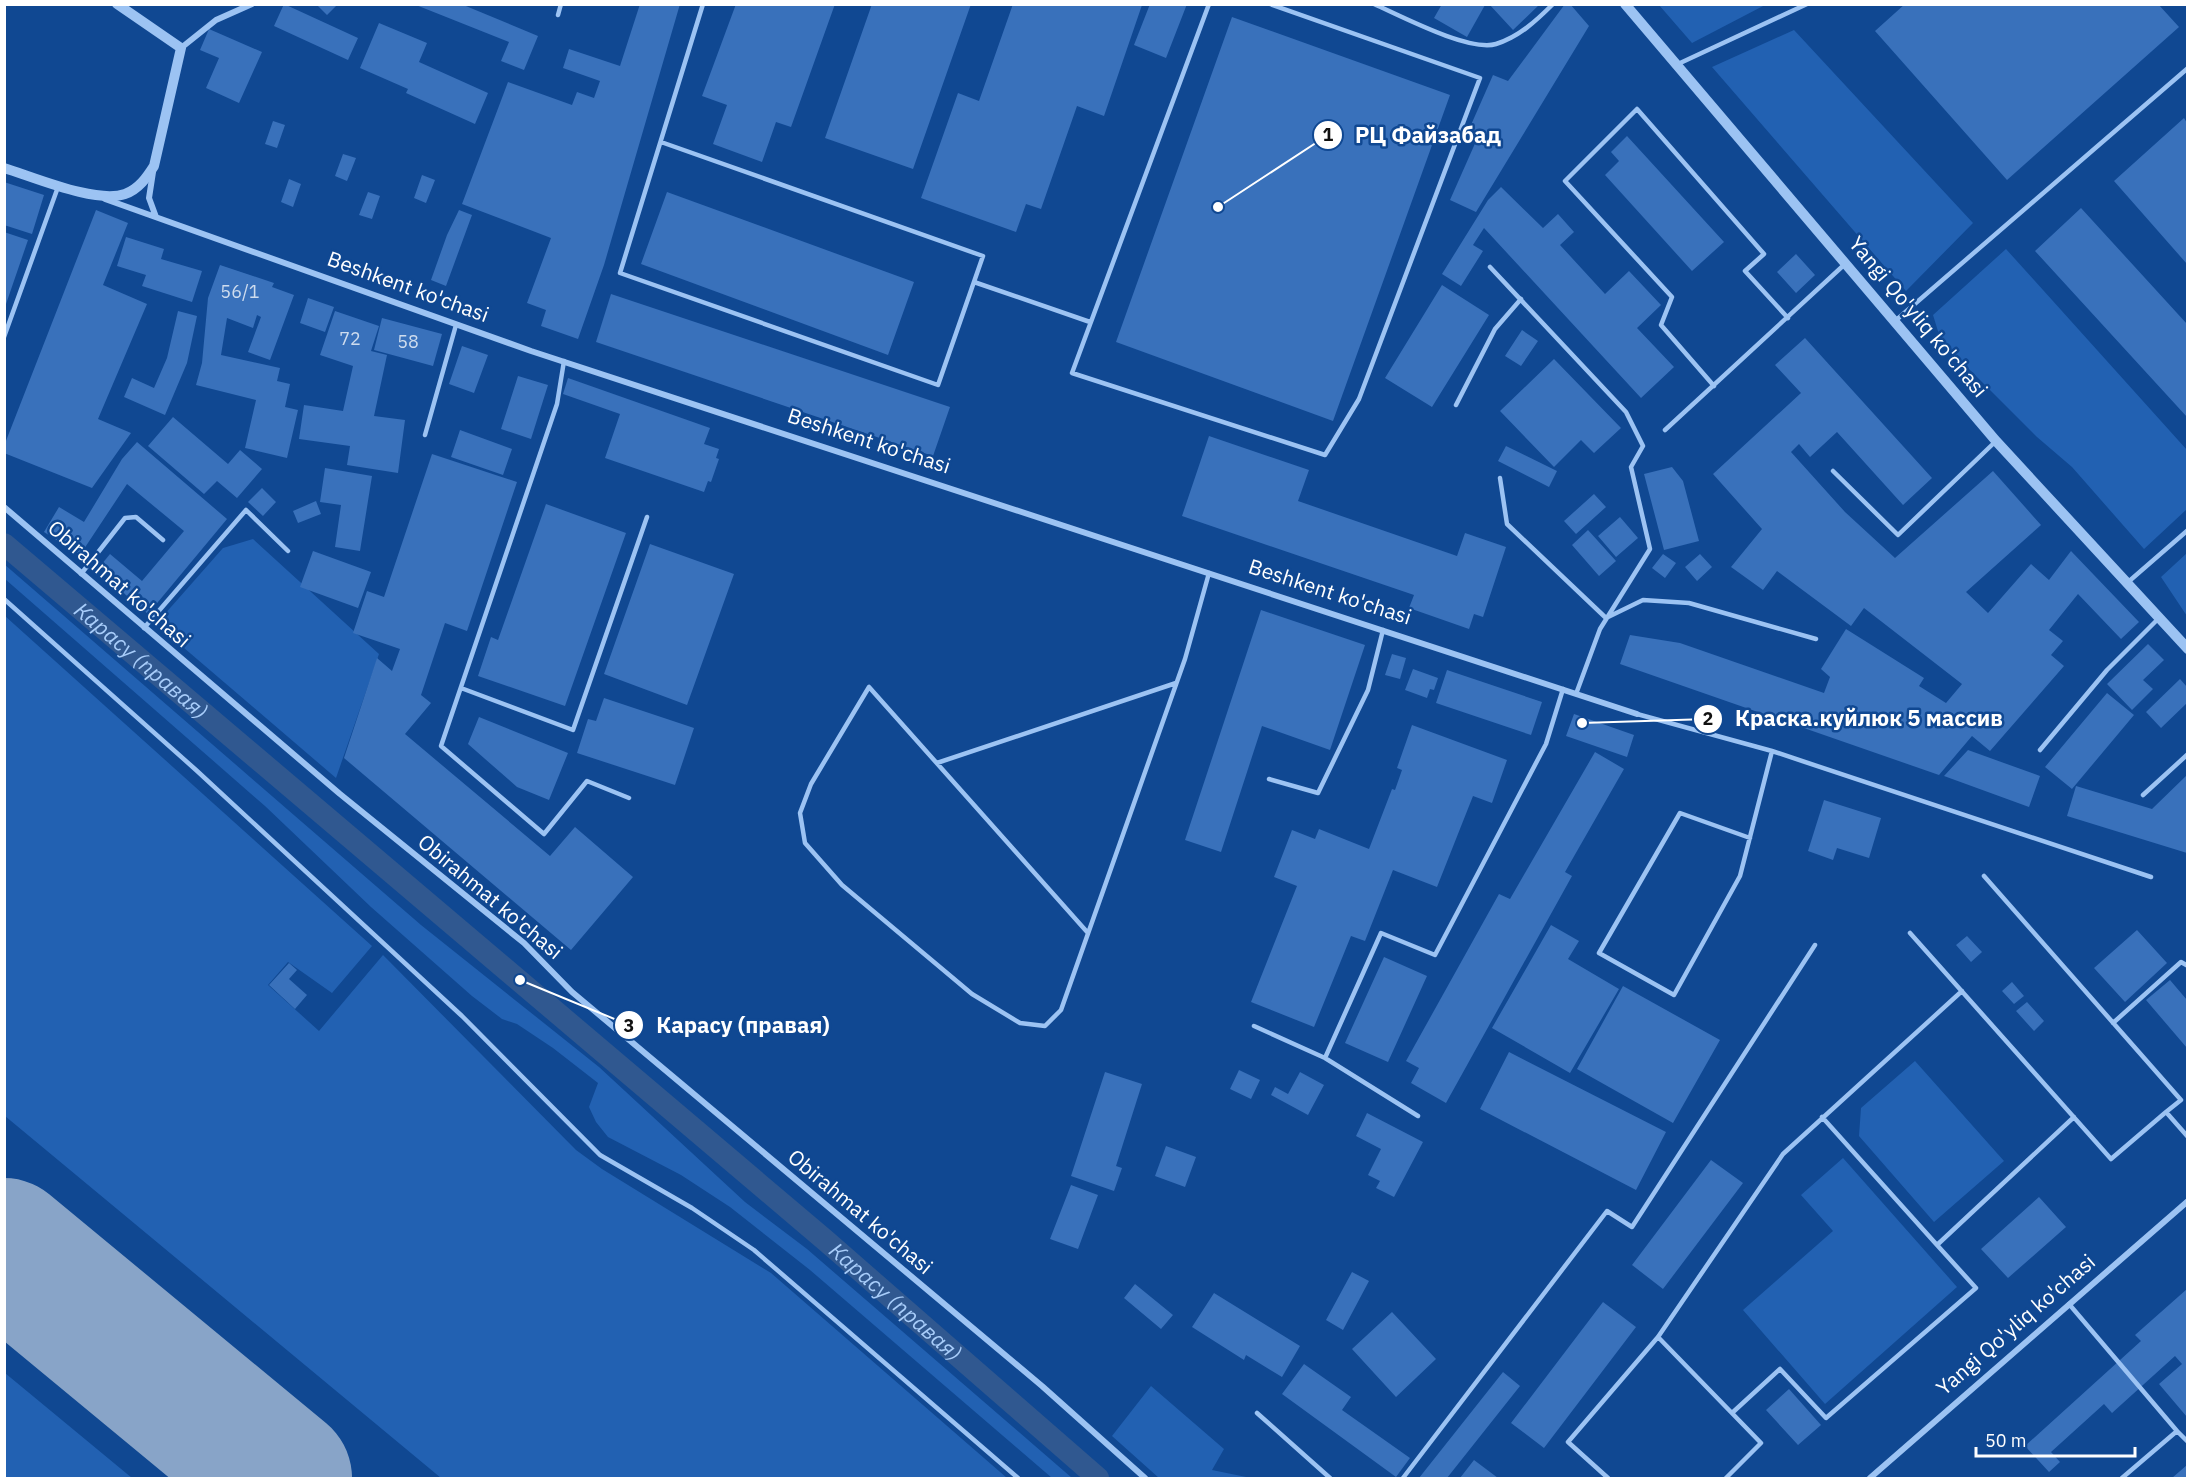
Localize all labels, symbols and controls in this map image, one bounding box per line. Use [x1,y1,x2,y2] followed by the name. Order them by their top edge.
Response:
[1313,115,1513,155] callout: РЦ Файзабад
[1355,120,1502,149] text: РЦ Файзабад
[1323,123,1334,146] text: 1
[1843,230,1994,403] street label: Yangi Qo'yliq ko'chasi
[324,244,493,328] street label: Beshkent ko'chasi
[220,280,260,303] house number: 56/1
[339,327,361,350] house number: 72
[397,330,419,353] house number: 58
[784,400,954,480] street label: Beshkent ko'chasi
[42,513,197,653] street label: Obirahmat ko'chasi
[1245,551,1415,631] street label: Beshkent ko'chasi
[69,595,215,725] water label: Карасу (правая)
[1693,699,2015,739] callout: Краска.куйлюк 5 массив
[1735,703,2003,732] text: Краска.куйлюк 5 массив
[1703,707,1713,730] text: 2
[412,827,569,965] street label: Obirahmat ko'chasi
[614,1005,842,1045] callout: Карасу (правая)
[656,1010,830,1039] text: Карасу (правая)
[624,1014,634,1037] text: 3
[782,1142,939,1280] street label: Obirahmat ko'chasi
[824,1236,968,1367] water label: Карасу (правая)
[1930,1247,2101,1401] street label: Yangi Qo'yliq ko'chasi
[1976,1420,2135,1458] scale bar
[1985,1429,2027,1452] text: 50 m

